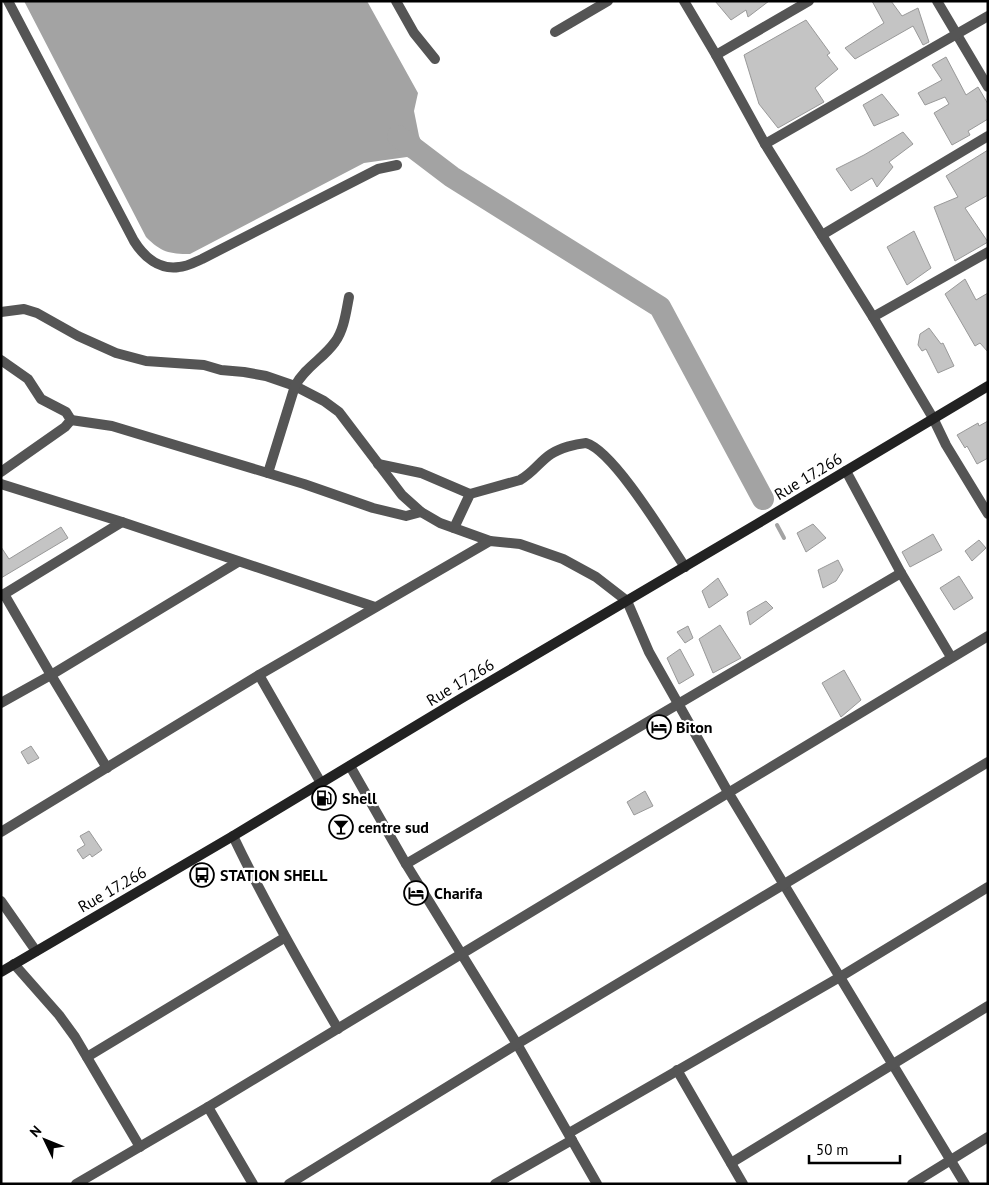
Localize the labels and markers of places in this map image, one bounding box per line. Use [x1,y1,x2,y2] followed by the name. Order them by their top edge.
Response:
[646,714,672,740] hotel icon: Biton
[676,717,713,737] place label: Biton
[311,785,337,811] fuel station icon: Shell
[342,788,377,808] place label: Shell
[328,814,354,840] bar icon: centre sud
[358,817,429,837] place label: centre sud
[189,862,215,888] bus stop icon: STATION SHELL
[220,865,328,885] place label: STATION SHELL
[403,880,429,906] hotel icon: Charifa
[434,883,483,903] place label: Charifa

